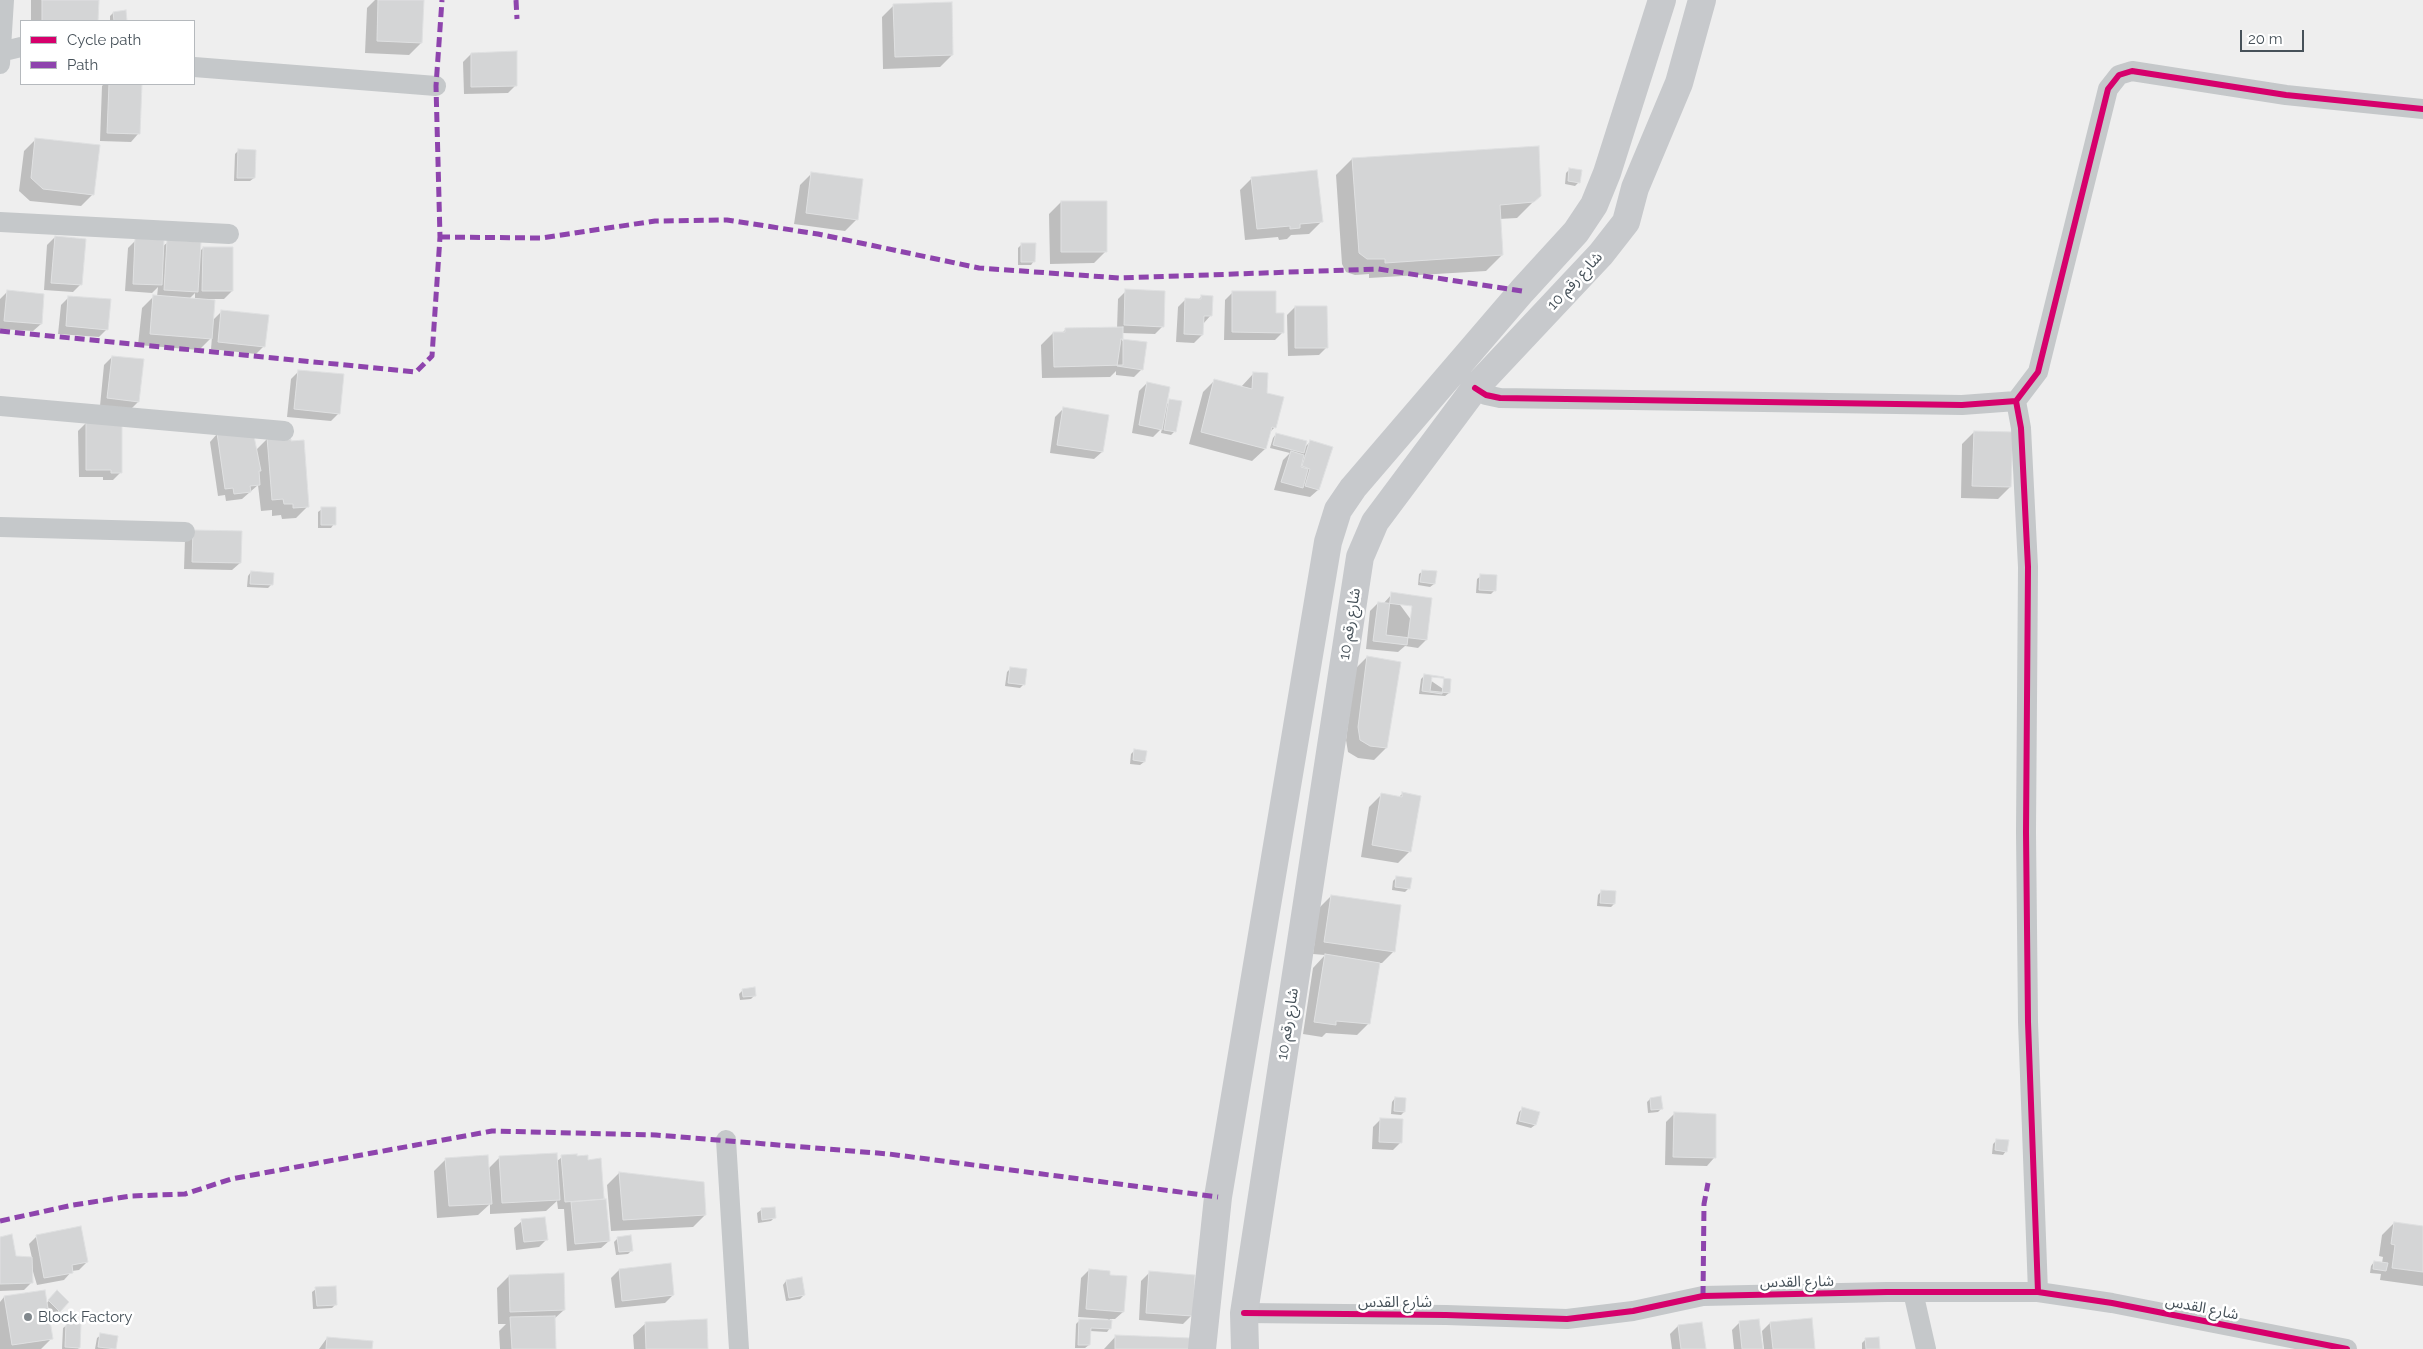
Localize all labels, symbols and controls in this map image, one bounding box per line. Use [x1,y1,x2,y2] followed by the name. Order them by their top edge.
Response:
[20,20,195,85] legend
[2243,20,2307,52] scale bar
[2248,30,2283,48] text: 20 m
[67,31,141,49] text: Cycle path
[67,56,98,74] text: Path
[1544,248,1606,314] street label: شارع رقم 10
[1335,587,1365,661] street label: شارع رقم 10
[1273,987,1303,1061] street label: شارع رقم 10
[1760,1272,1834,1292] street label: شارع القدس
[2164,1292,2240,1324] street label: شارع القدس
[1358,1293,1432,1311] street label: شارع القدس
[38,1308,132,1326] place label: Block Factory
[22,1311,34,1323] marker: Block Factory

